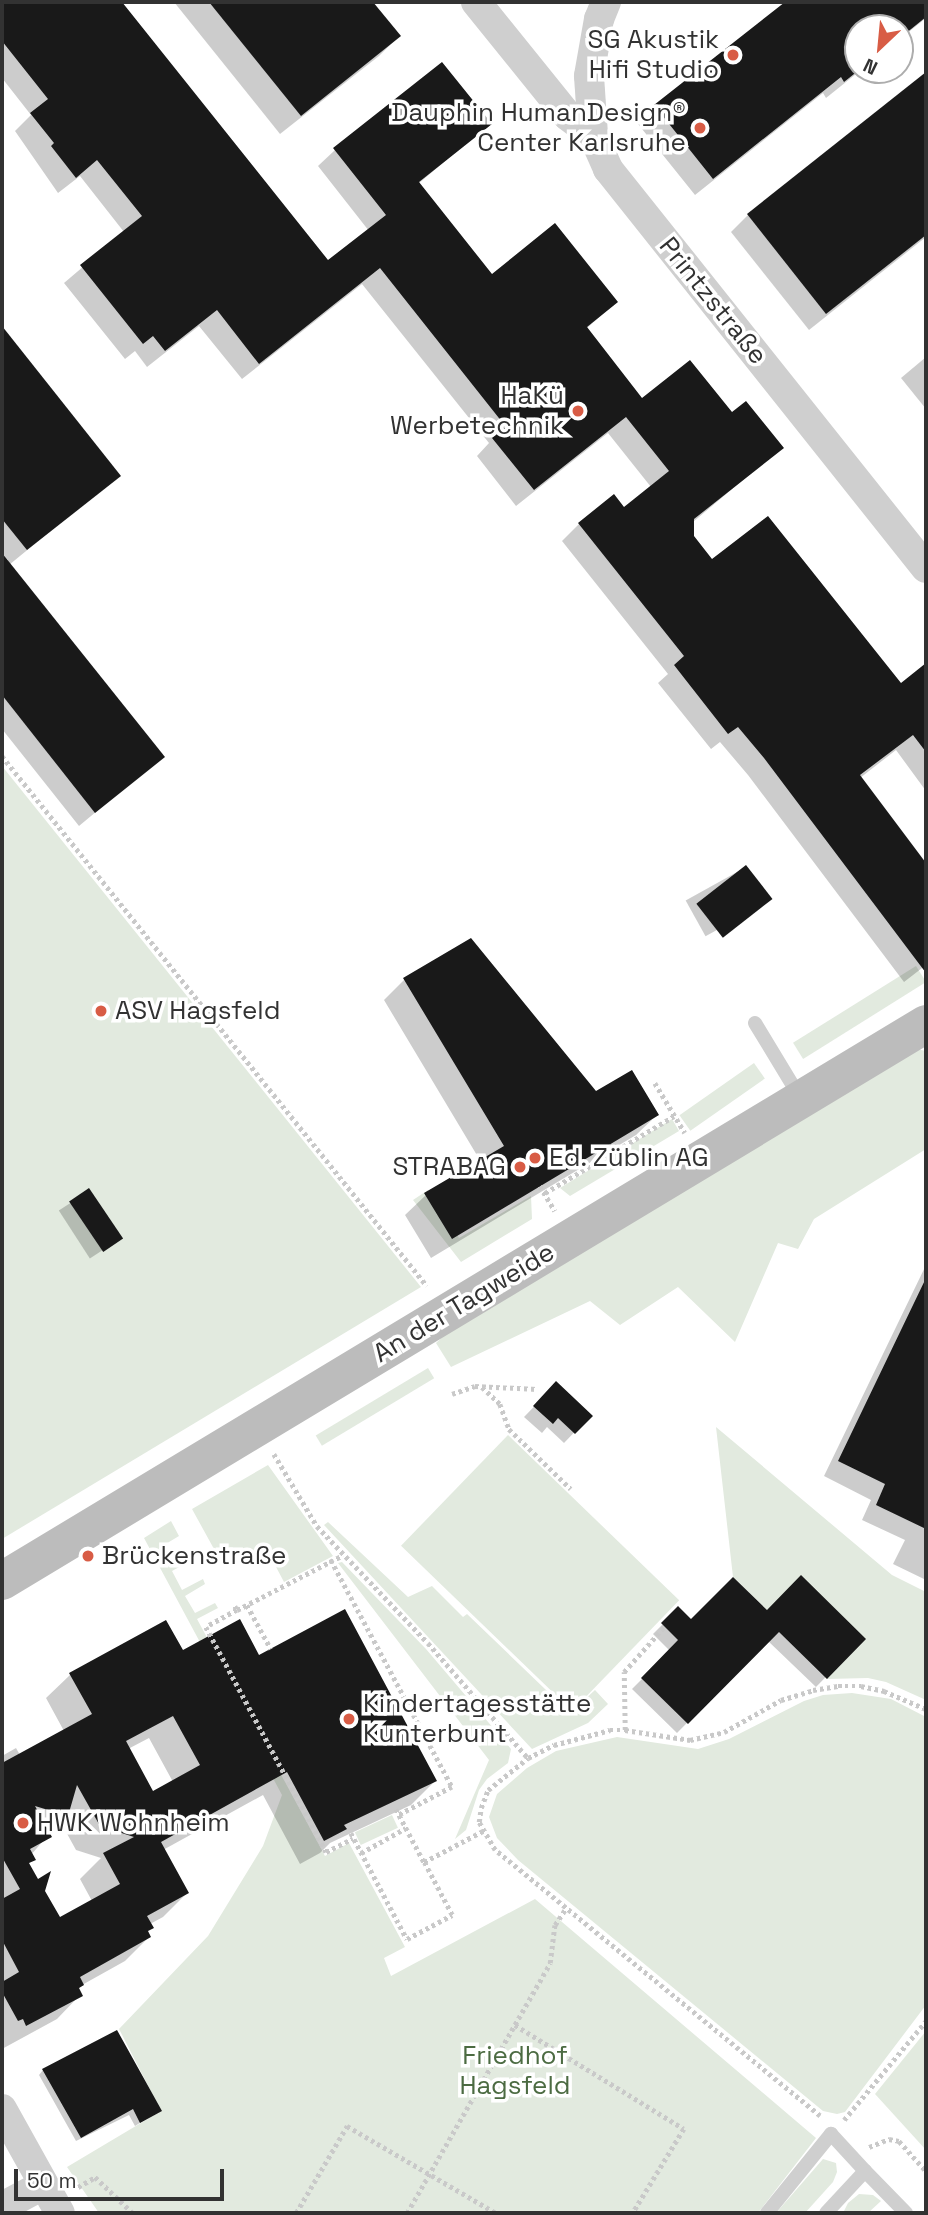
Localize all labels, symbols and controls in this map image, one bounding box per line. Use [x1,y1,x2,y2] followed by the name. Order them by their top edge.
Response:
[844,14,914,84] north arrow
[587,24,719,86] place label: SG Akustik Hifi Studio
[725,47,741,63] marker: SG Akustik Hifi Studio
[859,53,882,81] text: N
[391,97,686,158] place label: Dauphin HumanDesign® Center Karlsruhe
[692,120,708,136] marker: Dauphin HumanDesign® Center Karlsruhe
[652,231,774,371] street label: Printzstraße
[390,380,564,442] place label: HaKü Werbetechnik
[570,403,586,419] marker: HaKü Werbetechnik
[115,995,281,1027] place label: ASV Hagsfeld
[93,1003,109,1019] marker: ASV Hagsfeld
[549,1142,710,1174] place label: Ed. Züblin AG
[527,1150,543,1166] marker: Ed. Züblin AG
[392,1151,506,1183] place label: STRABAG
[512,1159,528,1175] marker: STRABAG
[368,1236,560,1370] street label: An der Tagweide
[102,1540,286,1572] place label: Brückenstraße
[80,1548,96,1564] marker: Brückenstraße
[363,1688,591,1750] place label: Kindertagesstätte Kunterbunt
[341,1711,357,1727] marker: Kindertagesstätte Kunterbunt
[37,1807,230,1839] place label: HWK Wohnheim
[15,1815,31,1831] marker: HWK Wohnheim
[459,2040,571,2102] park label: Friedhof Hagsfeld
[18,2156,228,2200] scale bar
[27,2167,77,2194] text: 50 m

